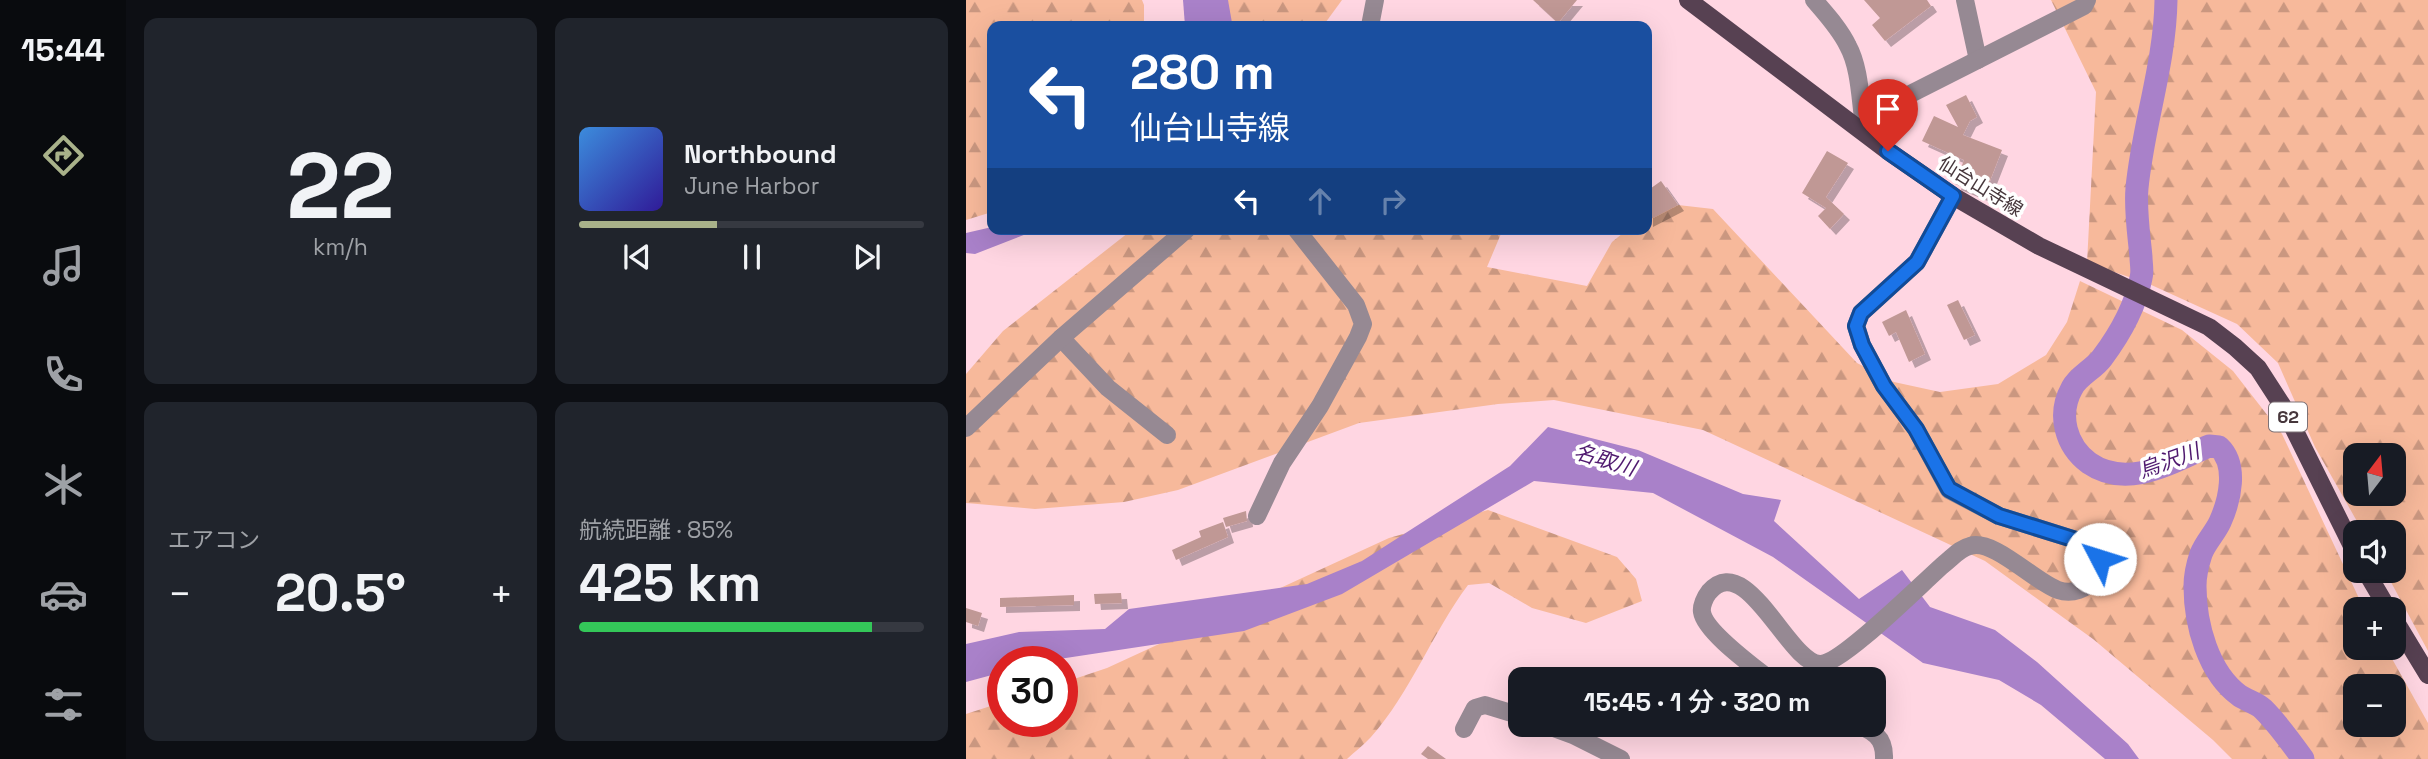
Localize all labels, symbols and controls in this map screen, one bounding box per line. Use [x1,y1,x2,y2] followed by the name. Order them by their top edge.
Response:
[21,30,105,70] text: 15:44
[1130,41,1275,103] text: 280 m
[1015,49,1106,140] icon: left
[1858,79,1918,151] pin
[1869,90,1907,128] icon: arrive
[1130,108,1290,148] text: 仙台山寺線
[286,128,395,245] text: 22
[39,131,88,180] icon: directions
[684,137,837,171] text: Northbound
[1934,151,2028,222] street label: 仙台山寺線
[684,171,819,201] text: June Harbor
[1228,182,1266,220] icon: left
[1301,182,1339,220] icon: ahead
[1374,182,1412,220] icon: right
[313,232,368,262] text: km/h
[618,238,656,276] icon: previous
[733,238,771,276] icon: pause
[848,238,886,276] icon: next
[39,241,88,290] icon: music
[39,350,88,399] icon: phone
[2269,402,2307,432] road number: 62
[2135,436,2205,484] water label: 烏沢川
[1571,437,1641,482] water label: 名取川
[2343,443,2406,506] north arrow
[2343,443,2406,737] map controls
[39,460,88,509] icon: climate
[579,515,733,545] text: 航続距離 · 85%
[2343,520,2406,583] button: sound
[2063,522,2137,596] position arrow
[168,525,260,555] text: エアコン
[579,550,761,616] text: 425 km
[275,560,406,626] text: 20.5°
[39,570,88,619] icon: car
[168,570,192,618] text: −
[489,570,513,618] text: +
[2343,597,2406,660] button: +
[987,646,1078,737] speed limit sign: 30
[2343,674,2406,737] button: −
[39,680,88,729] icon: filters
[1584,685,1810,719] text: 15:45 · 1 分 · 320 m

